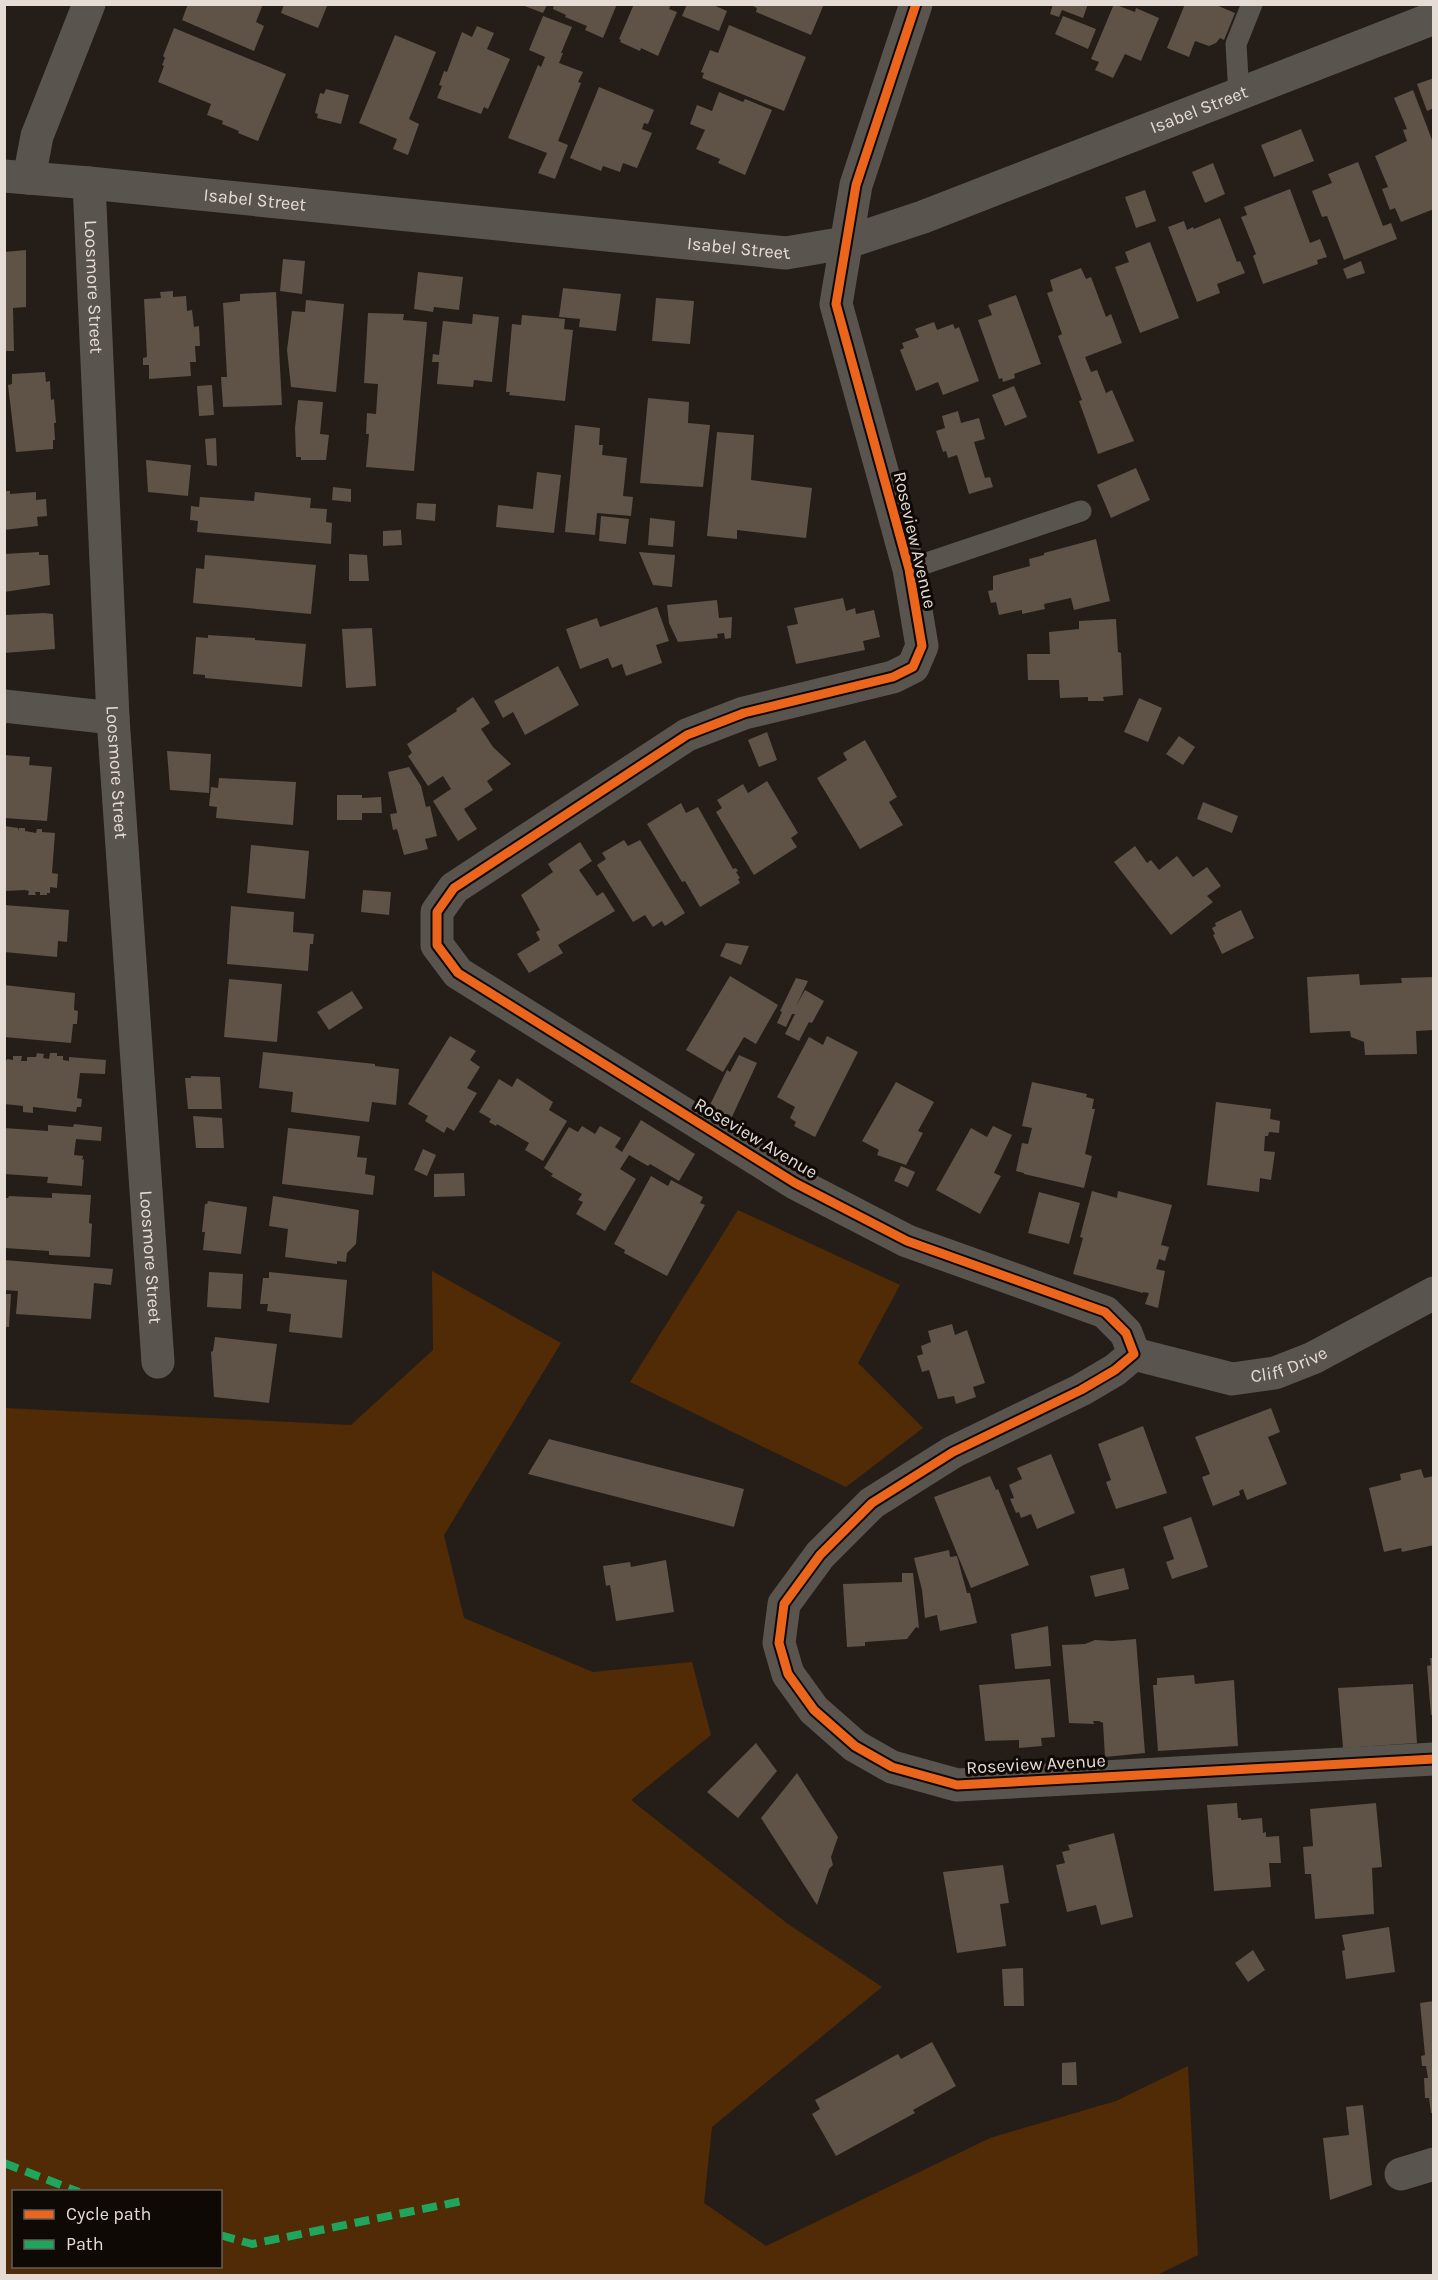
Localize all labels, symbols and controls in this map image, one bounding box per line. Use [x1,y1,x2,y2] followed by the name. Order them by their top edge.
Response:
[1147,80,1251,139] street label: Isabel Street
[202,184,308,216] street label: Isabel Street
[80,220,108,354] street label: Loosmore Street
[686,232,792,264] street label: Isabel Street
[889,469,941,611] street label: Roseview Avenue
[101,705,132,840] street label: Loosmore Street
[690,1093,822,1183] street label: Roseview Avenue
[135,1190,166,1325] street label: Loosmore Street
[1249,1341,1331,1387] street label: Cliff Drive
[966,1749,1106,1779] street label: Roseview Avenue
[12,2190,222,2268] legend
[66,2203,151,2225] text: Cycle path
[66,2233,104,2255] text: Path

